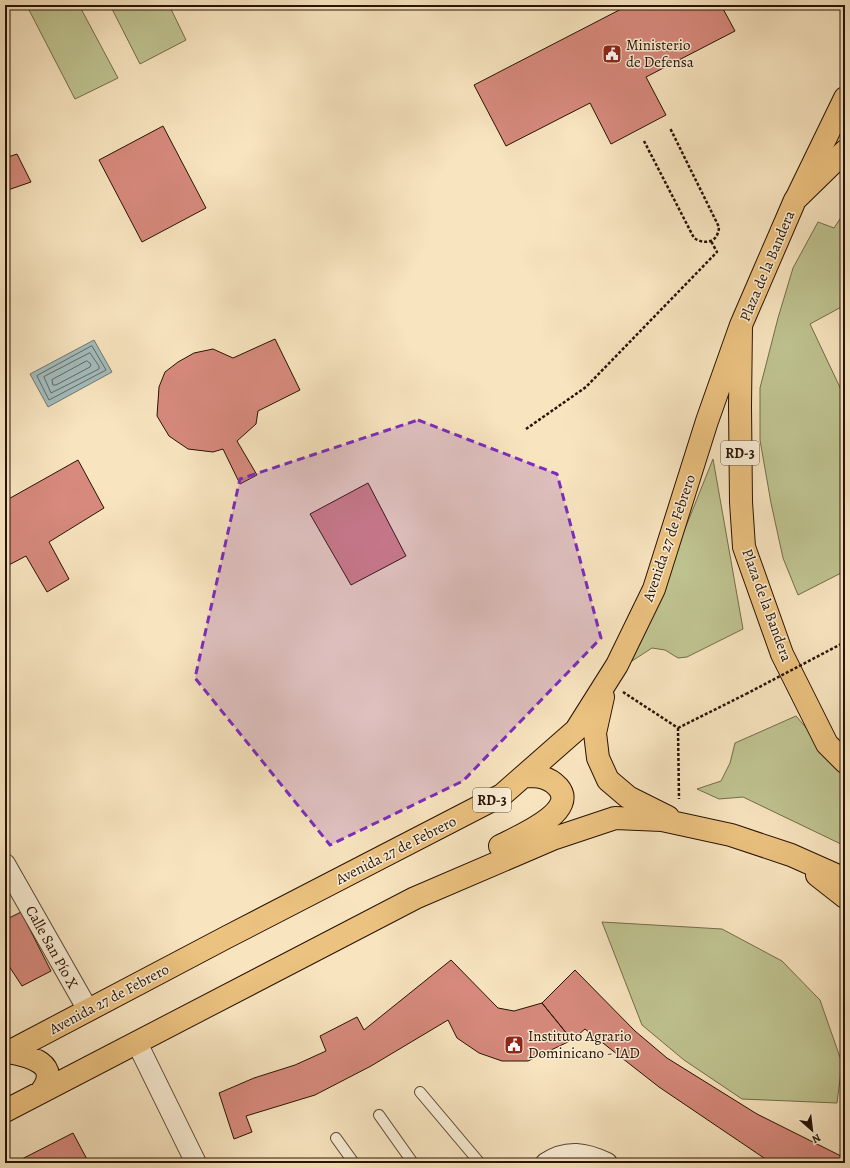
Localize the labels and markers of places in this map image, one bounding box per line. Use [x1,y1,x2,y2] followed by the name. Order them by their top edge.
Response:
[626,35,694,72] place label: Ministerio de Defensa
[601,43,623,65] public building icon: Ministerio de Defensa
[528,1026,640,1063] place label: Instituto Agrario Dominicano - IAD
[503,1034,525,1056] public building icon: Instituto Agrario Dominicano - IAD

